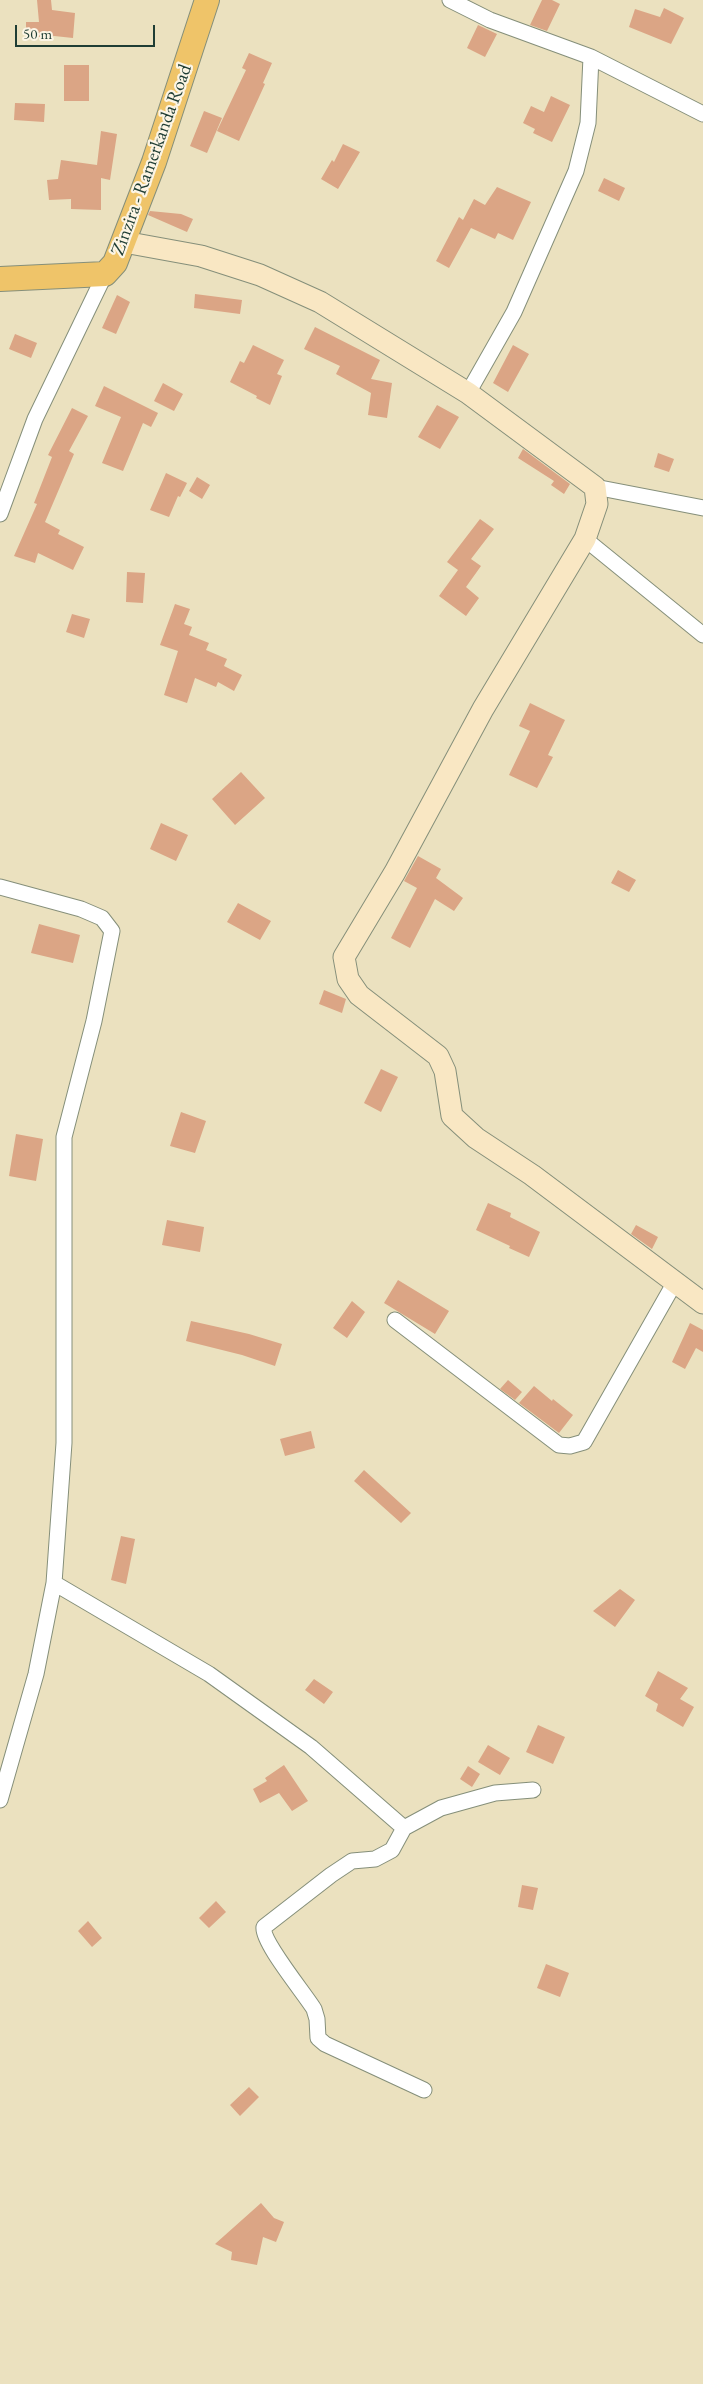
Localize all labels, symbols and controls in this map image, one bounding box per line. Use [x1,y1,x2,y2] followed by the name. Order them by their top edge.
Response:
[18,15,158,47] scale bar
[23,24,52,43] text: 50 m
[107,61,197,259] street label: Zinzira - Ramerkanda Road

